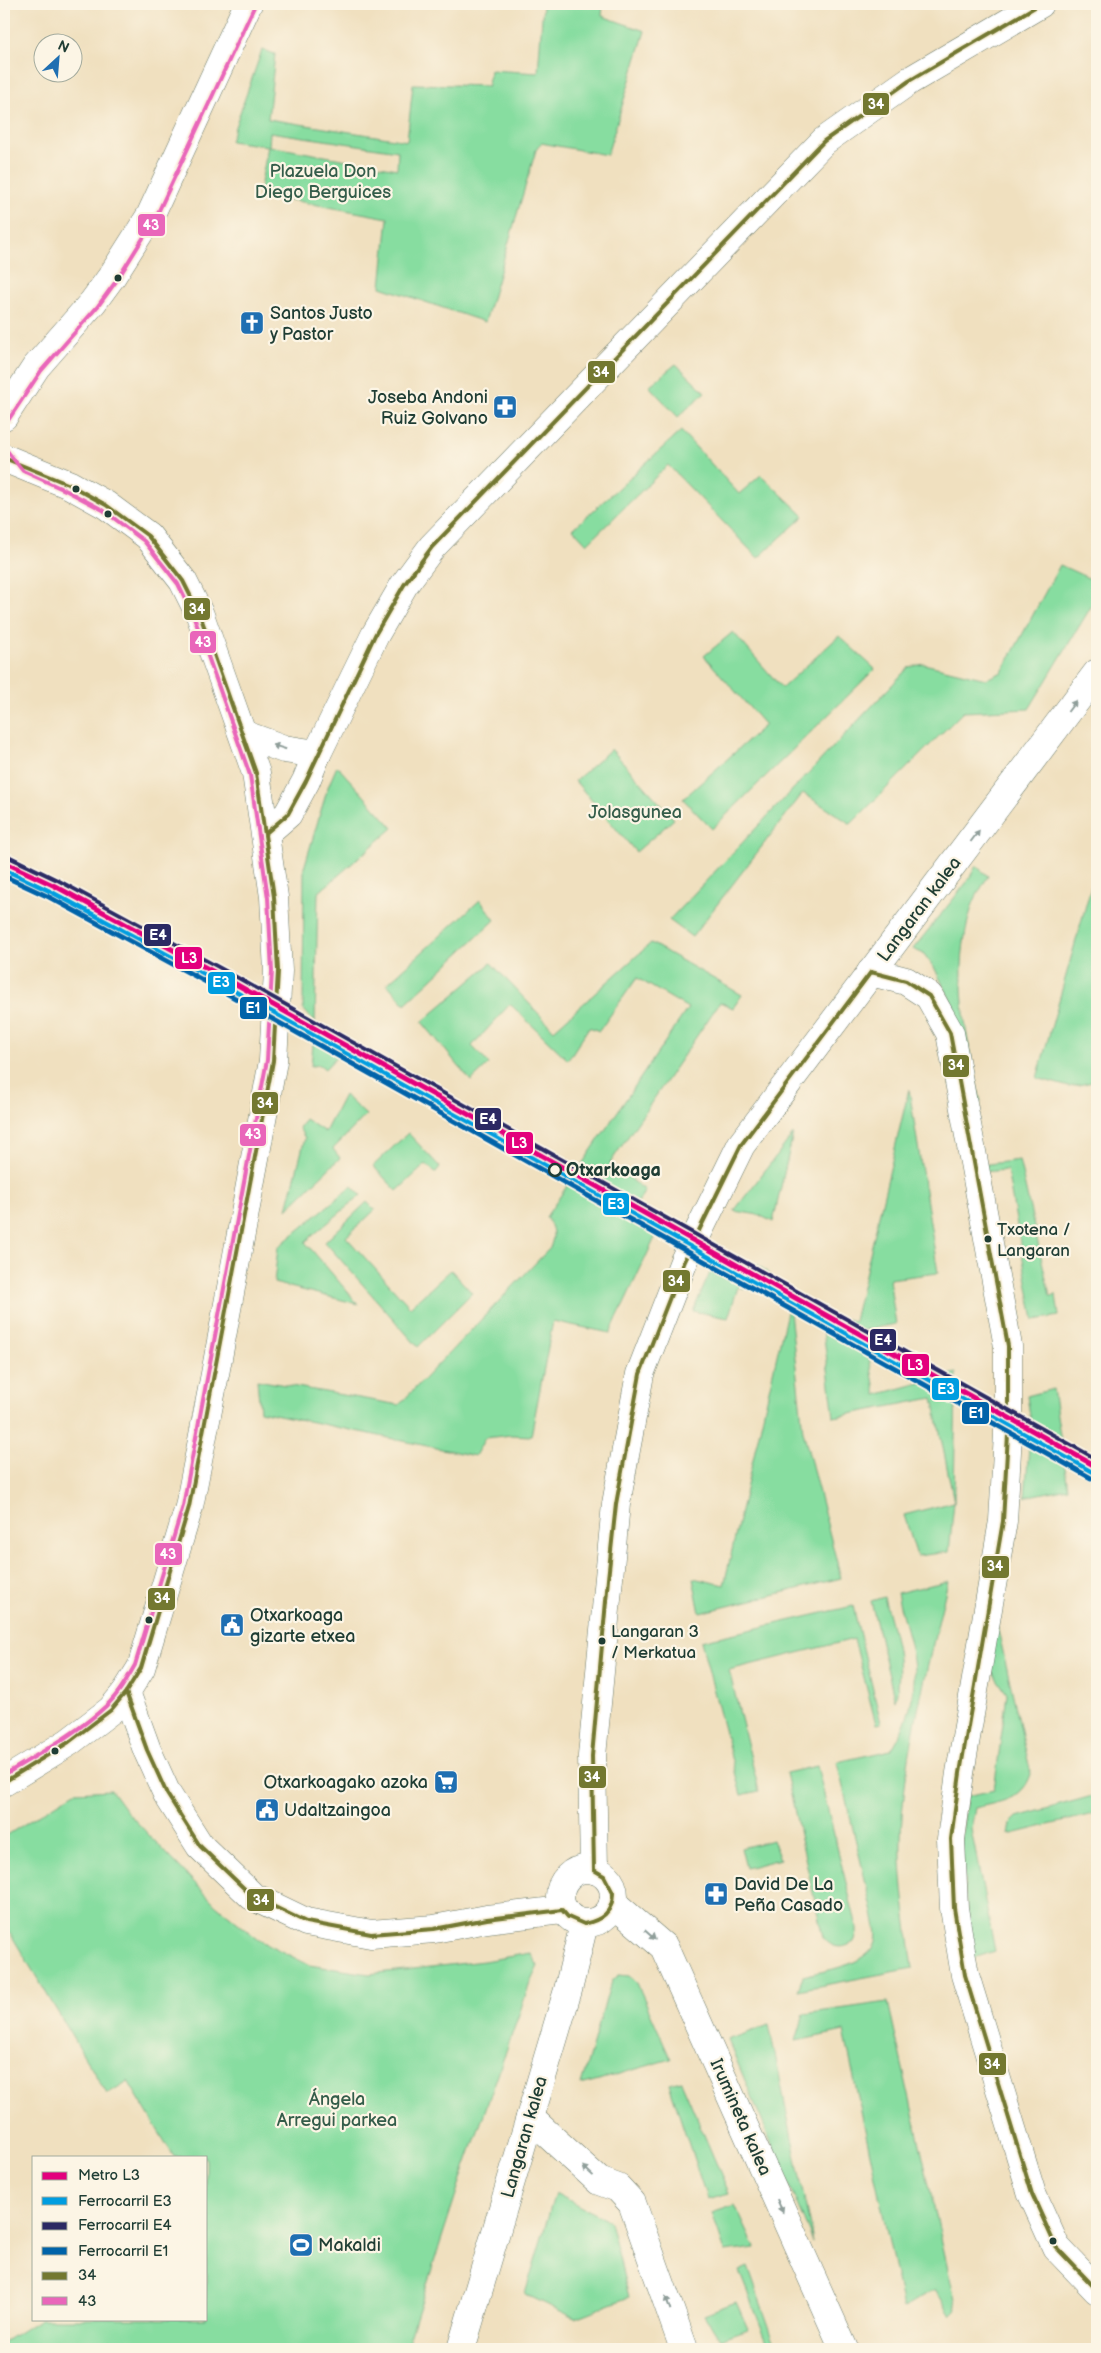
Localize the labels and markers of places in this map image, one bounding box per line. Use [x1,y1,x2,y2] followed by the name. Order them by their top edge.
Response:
[113,273,123,283] unlabelled marker
[269,303,373,345] place label: Santos Justo y Pastor
[239,310,265,336] church icon: Santos Justo y Pastor
[368,387,488,429] place label: Joseba Andoni Ruiz Golvano
[492,394,518,420] pharmacy icon: Joseba Andoni Ruiz Golvano
[71,484,81,494] unlabelled marker
[103,509,113,519] unlabelled marker
[566,1160,661,1181] place label: Otxarkoaga
[548,1163,562,1177] marker: Otxarkoaga
[997,1220,1070,1261] place label: Txotena / Langaran
[983,1234,993,1244] marker: Txotena / Langaran
[250,1605,355,1647] place label: Otxarkoaga gizarte etxea
[219,1612,245,1638] public building icon: Otxarkoaga gizarte etxea
[144,1615,154,1625] unlabelled marker
[611,1622,699,1663] place label: Langaran 3 / Merkatua
[597,1636,607,1646] marker: Langaran 3 / Merkatua
[50,1746,60,1756] unlabelled marker
[433,1769,459,1795] supermarket icon: Otxarkoagako azoka
[264,1772,428,1793] place label: Otxarkoagako azoka
[254,1797,280,1823] public building icon: Udaltzaingoa
[284,1800,391,1821] place label: Udaltzaingoa
[734,1874,843,1916] place label: David De La Peña Casado
[703,1881,729,1907] pharmacy icon: David De La Peña Casado
[288,2232,314,2258] sports icon: Makaldi
[318,2235,381,2256] place label: Makaldi
[1048,2236,1058,2246] unlabelled marker

